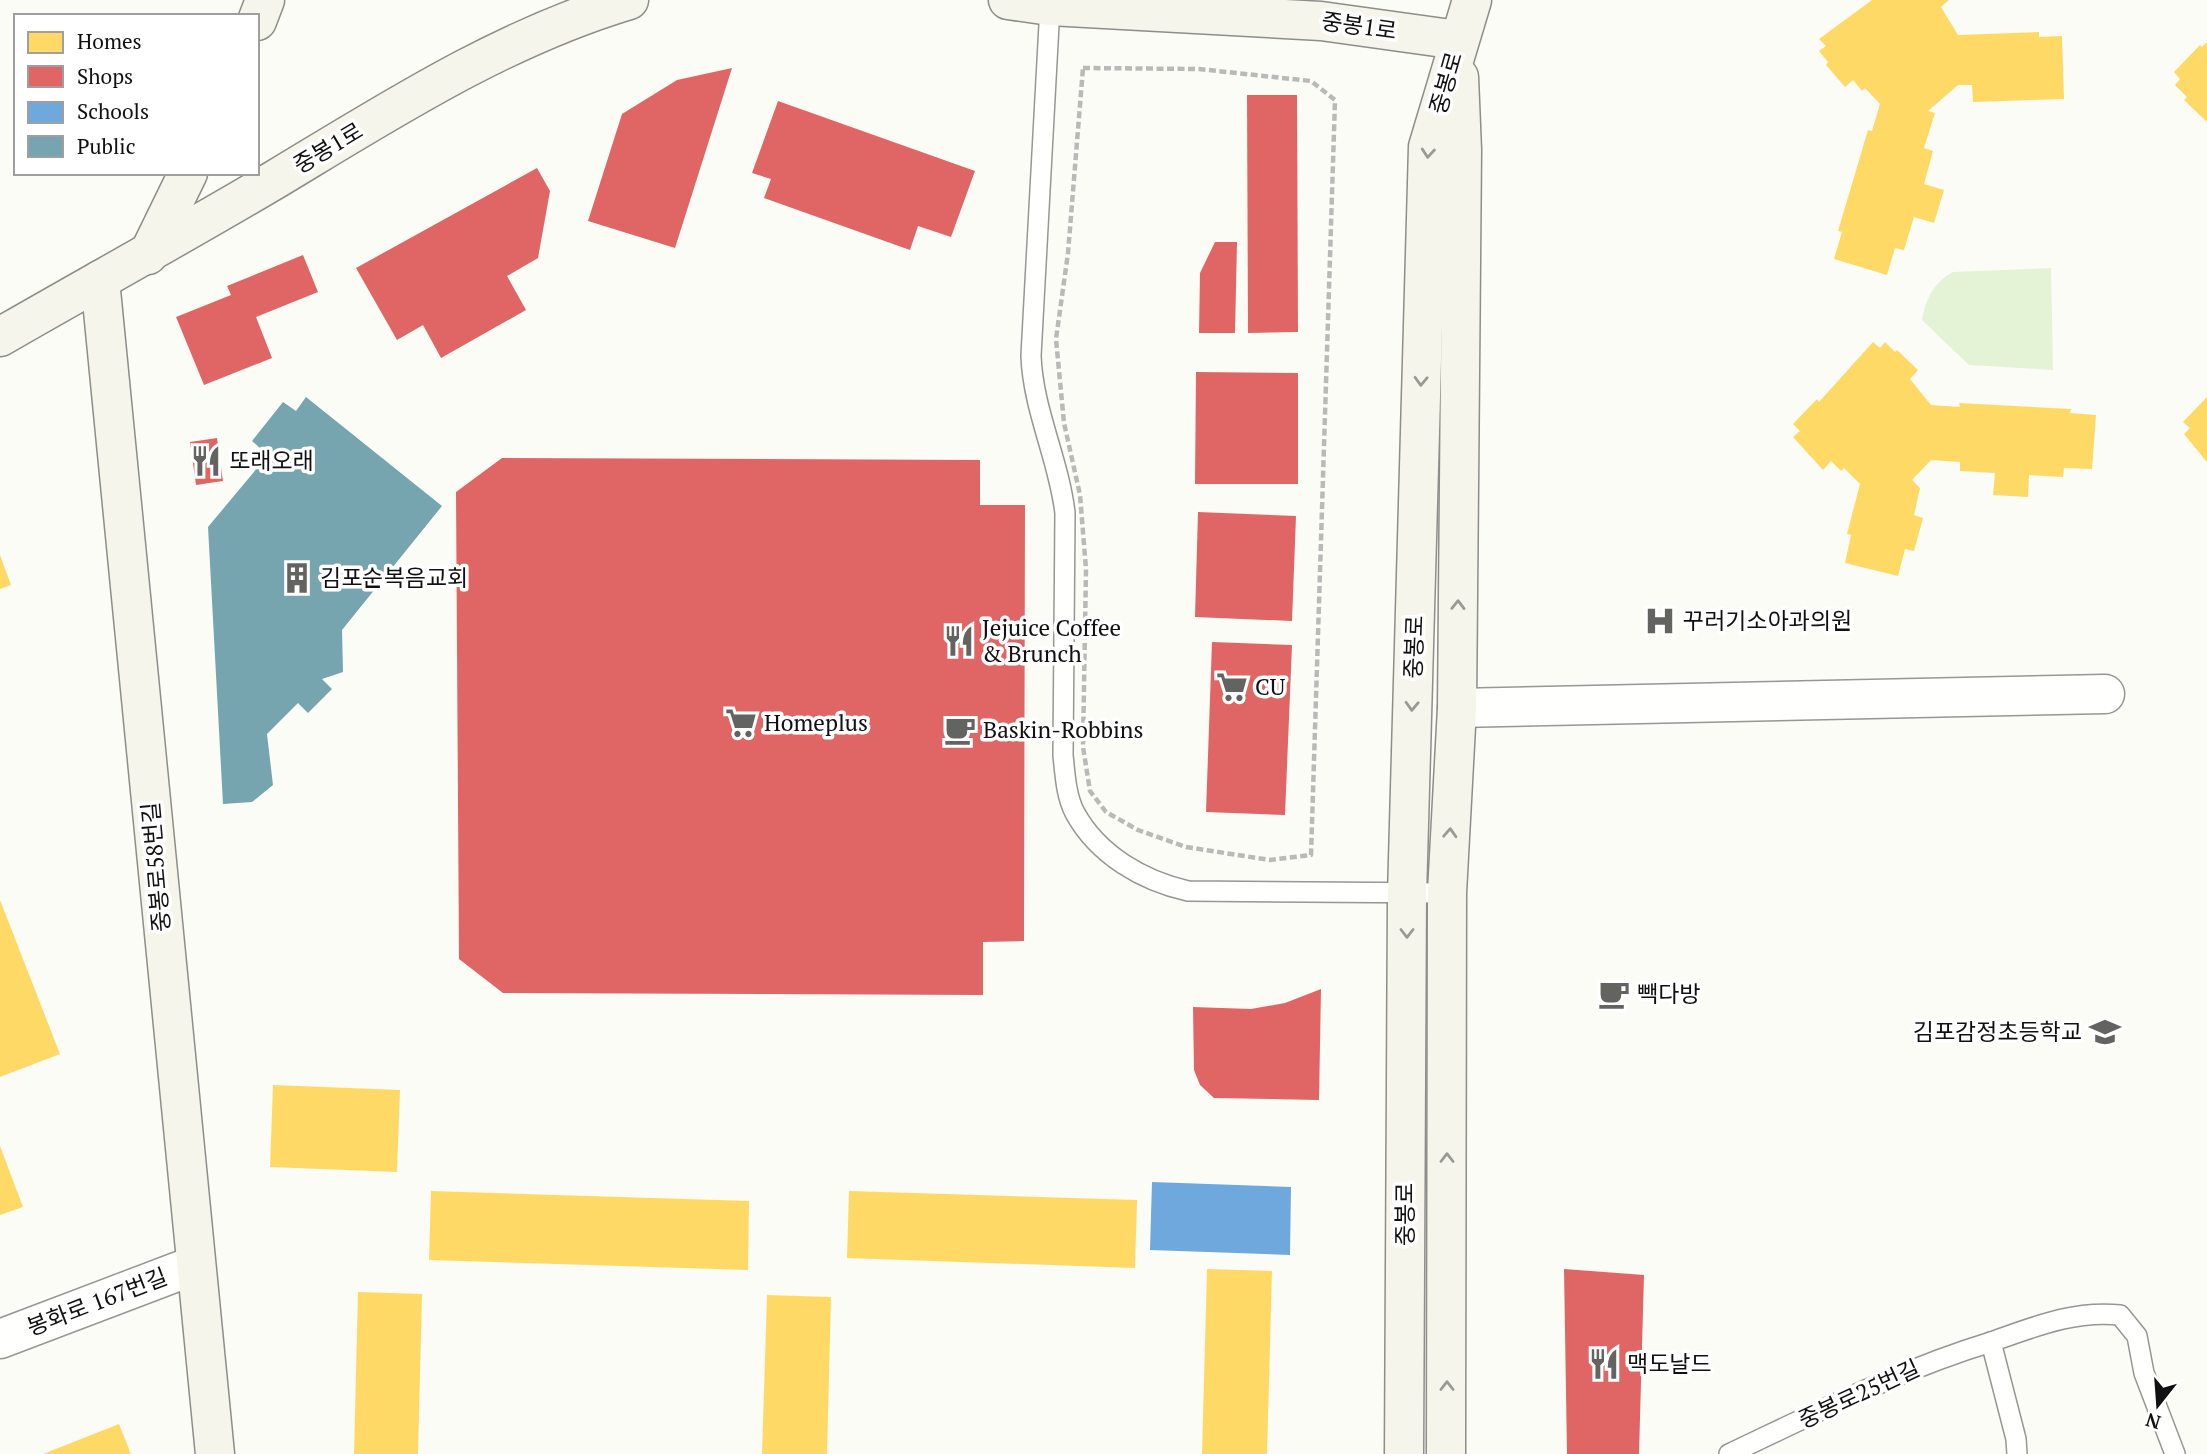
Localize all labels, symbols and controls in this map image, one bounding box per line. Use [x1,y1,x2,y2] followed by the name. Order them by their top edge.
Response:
[1319,5,1399,46] street label: 중봉1로
[14,14,259,175] legend
[77,27,142,55] text: Homes
[1422,48,1469,118] street label: 중봉로
[77,62,133,90] text: Shops
[77,97,149,125] text: Schools
[287,115,368,180] street label: 중봉1로
[77,132,135,160] text: Public
[1421,148,1436,159] one-way arrow
[1414,375,1429,386] one-way arrow
[189,444,223,478] restaurant icon: 또래오래
[229,445,314,476] place label: 또래오래
[280,561,314,595] building icon: 김포순복음교회
[320,562,468,593] place label: 김포순복음교회
[1450,600,1466,610] one-way arrow
[1643,604,1677,638] hospital icon: 꾸러기소아과의원
[1683,605,1852,636] place label: 꾸러기소아과의원
[982,612,1121,669] place label: Jejuice Coffee & Brunch
[1397,615,1430,679] street label: 중봉로
[942,624,976,658] restaurant icon: Jejuice Coffee & Brunch
[1215,670,1249,704] supermarket icon: CU
[1255,671,1286,702] place label: CU
[1405,701,1420,712] one-way arrow
[724,706,758,740] supermarket icon: Homeplus
[764,707,868,738] place label: Homeplus
[943,713,977,747] cafe icon: Baskin-Robbins
[983,714,1144,745] place label: Baskin-Robbins
[134,801,177,933] street label: 중봉로58번길
[1443,827,1458,838] one-way arrow
[1399,929,1415,939] one-way arrow
[1597,977,1631,1011] cafe icon: 빽다방
[1637,978,1700,1009] place label: 빽다방
[2088,1015,2122,1049] school or university icon: 김포감정초등학교
[1913,1016,2082,1047] place label: 김포감정초등학교
[1439,1153,1455,1163] one-way arrow
[1389,1182,1420,1246] street label: 중봉로
[22,1261,172,1343] street label: 봉화로 167번길
[1587,1347,1621,1381] restaurant icon: 맥도날드
[1627,1348,1712,1379] place label: 맥도날드
[1793,1352,1924,1435] street label: 중봉로25번길
[2123,1370,2193,1440] north arrow
[1439,1380,1455,1391] one-way arrow
[2142,1408,2163,1436] text: N

